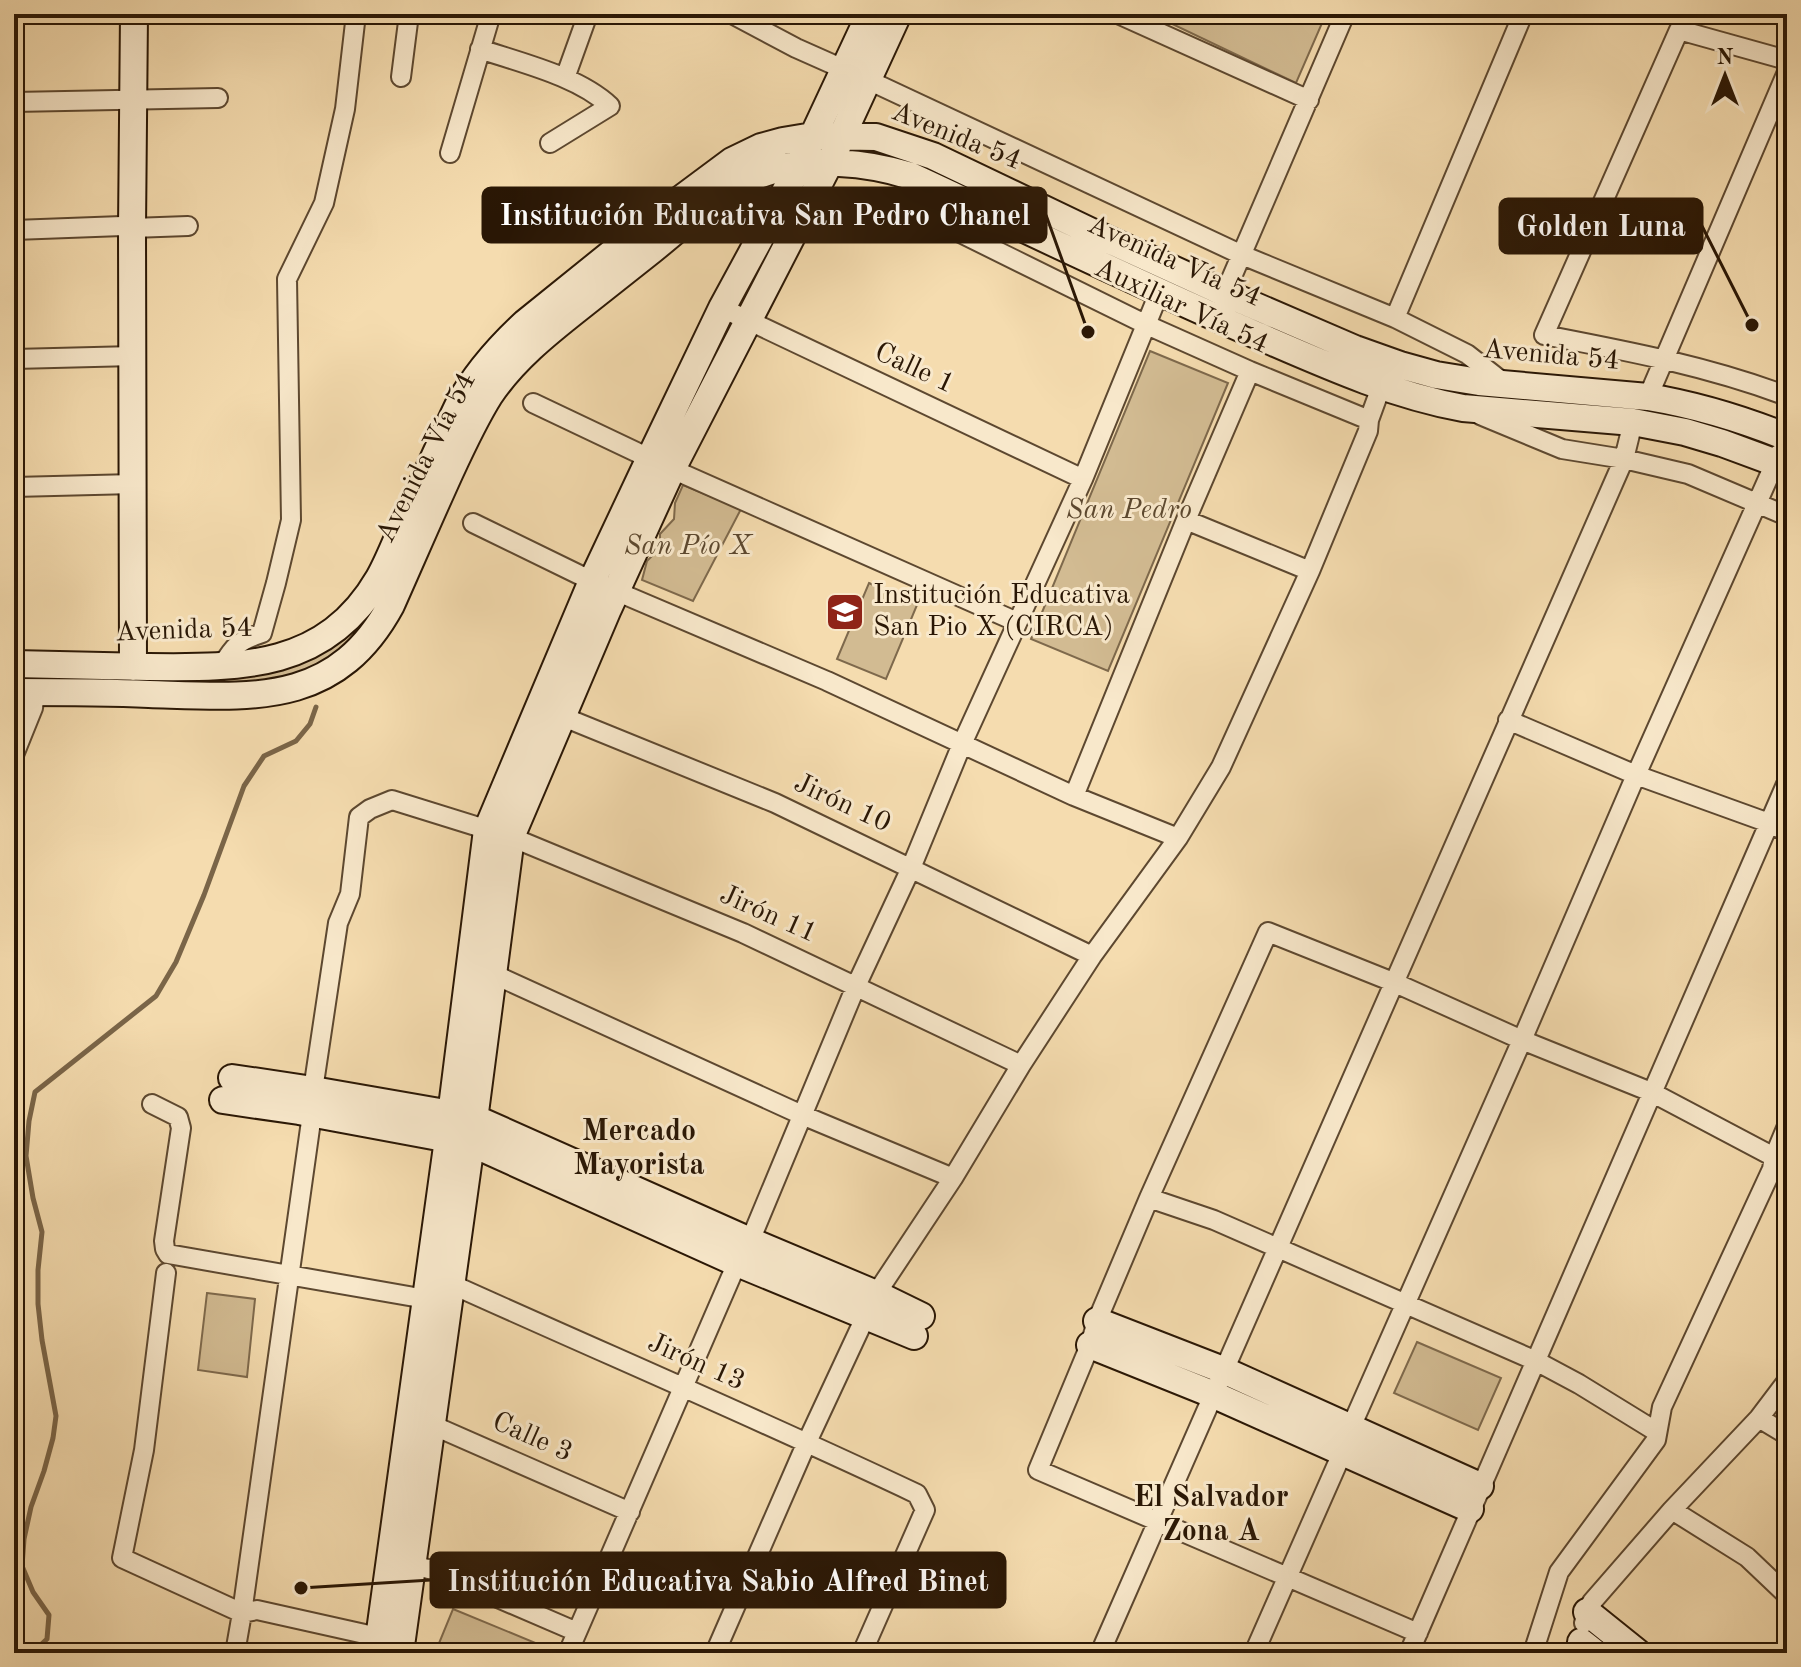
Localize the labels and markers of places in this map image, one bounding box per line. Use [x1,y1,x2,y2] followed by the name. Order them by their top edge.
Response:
[483,188,1046,242] callout: Institución Educativa San Pedro Chanel
[1500,199,1702,253] callout: Golden Luna
[873,582,1130,642] place label: Institución Educativa San Pio X (CIRCA)
[824,591,866,633] school or university icon: Institución Educativa San Pio X (CIRCA)
[431,1553,1005,1607] callout: Institución Educativa Sabio Alfred Binet

